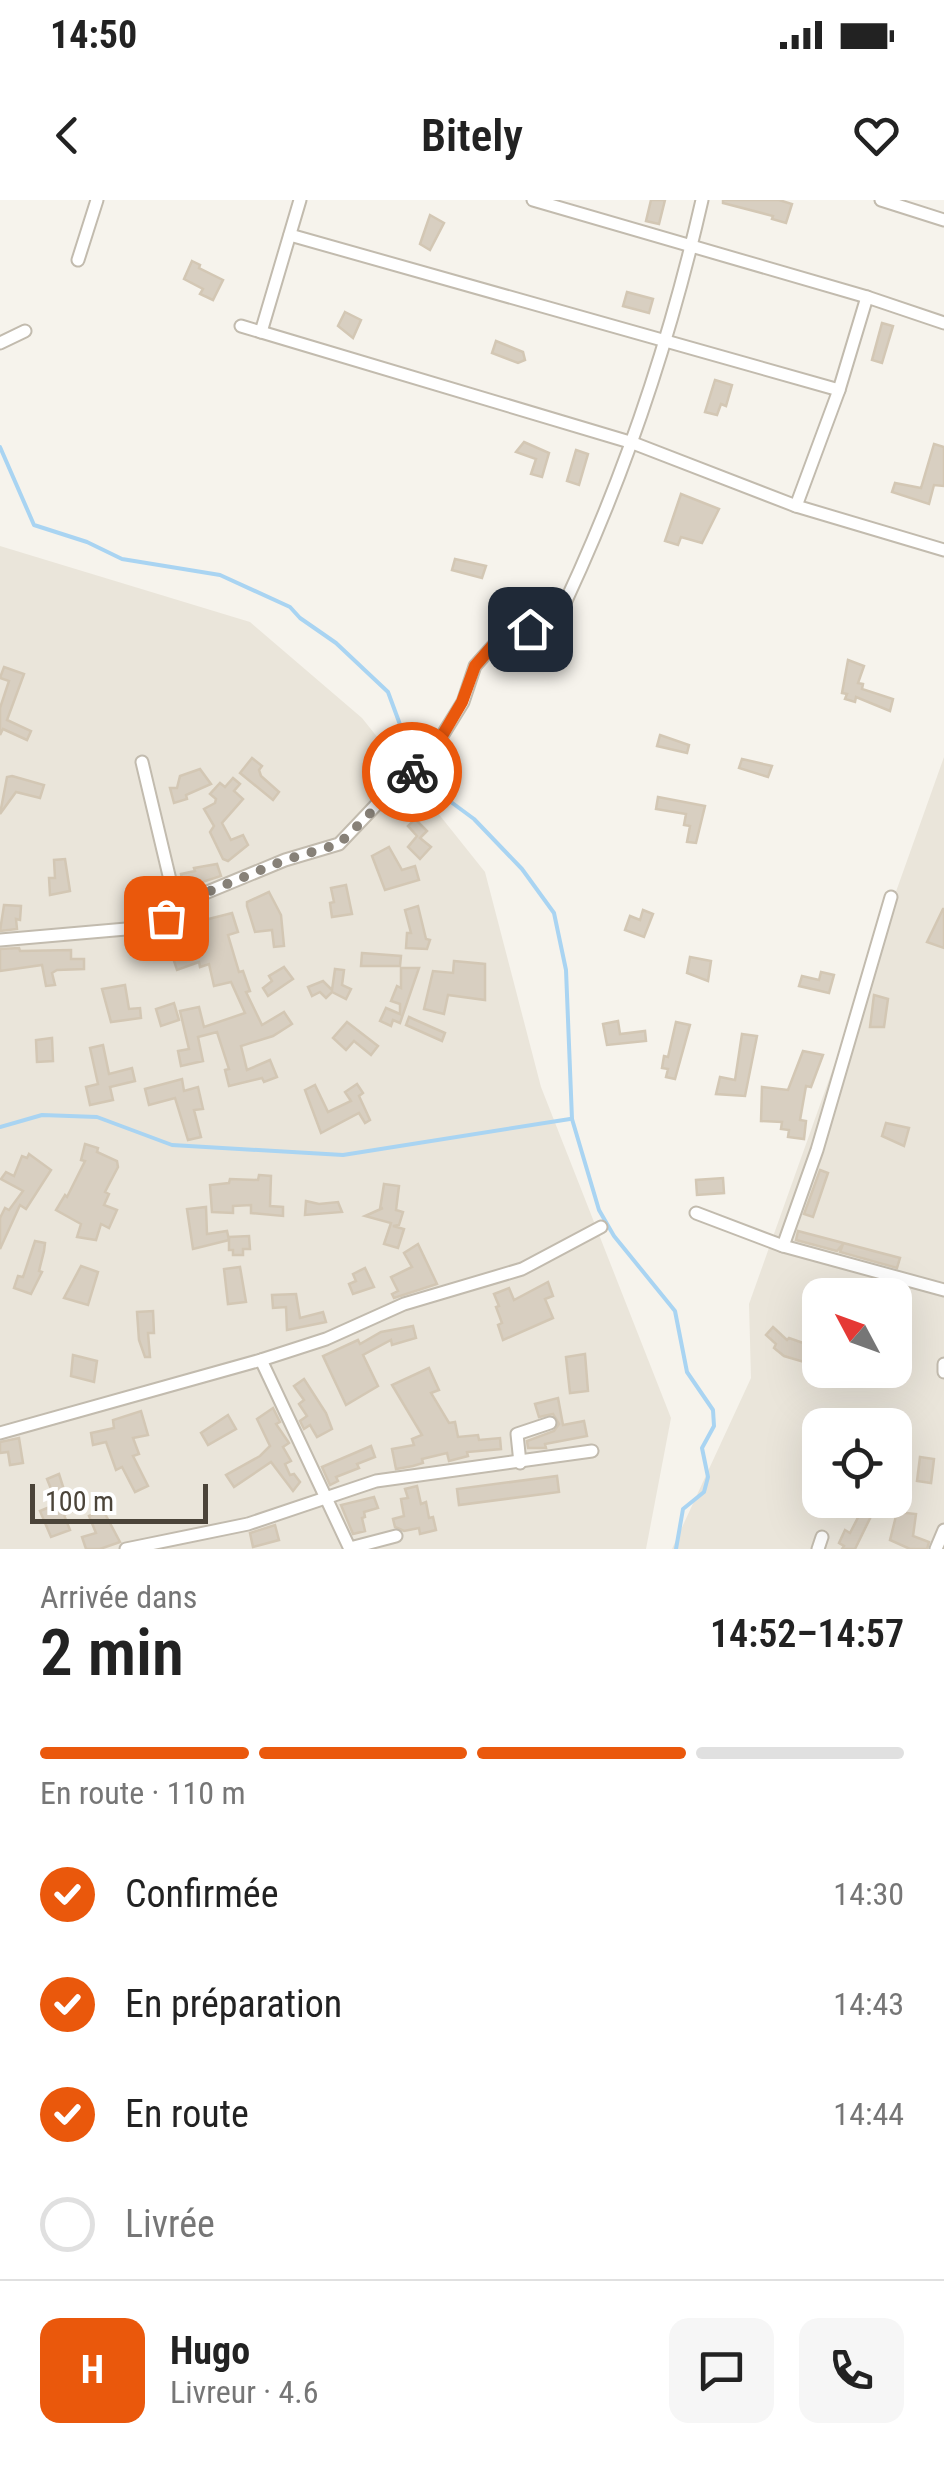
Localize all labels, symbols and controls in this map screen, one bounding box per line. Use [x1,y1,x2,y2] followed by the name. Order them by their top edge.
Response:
[50,13,137,57] text: 14:50
[40,108,95,163] icon: back
[849,108,904,163] icon: heart
[421,109,523,162] text: Bitely
[488,587,573,672] pin
[503,602,558,657] icon: home
[362,722,462,822] courier
[385,745,440,800] icon: bike
[124,876,209,961] pin
[139,891,194,946] icon: bag
[802,1278,912,1388] north arrow
[802,1278,912,1518] map controls
[802,1408,912,1518] button: locate
[30,1479,208,1524] scale bar
[45,1485,114,1518] text: 100 m
[40,1578,197,1616] text: Arrivée dans
[710,1612,904,1656] text: 14:52–14:57
[40,1615,184,1691] text: 2 min
[40,1774,246,1812] text: En route · 110 m
[40,1867,95,1922] icon: check
[125,1872,278,1916] text: Confirmée
[833,1875,904,1913] text: 14:30
[40,1977,95,2032] icon: check
[125,1982,342,2026] text: En préparation
[833,1985,904,2023] text: 14:43
[40,2087,95,2142] icon: check
[125,2092,249,2136] text: En route
[833,2095,904,2133] text: 14:44
[125,2202,215,2246] text: Livrée
[669,2318,774,2423] button: chat
[799,2318,904,2423] button: phone
[170,2329,250,2373] text: Hugo
[81,2348,104,2392] text: H
[170,2373,318,2411] text: Livreur · 4.6

